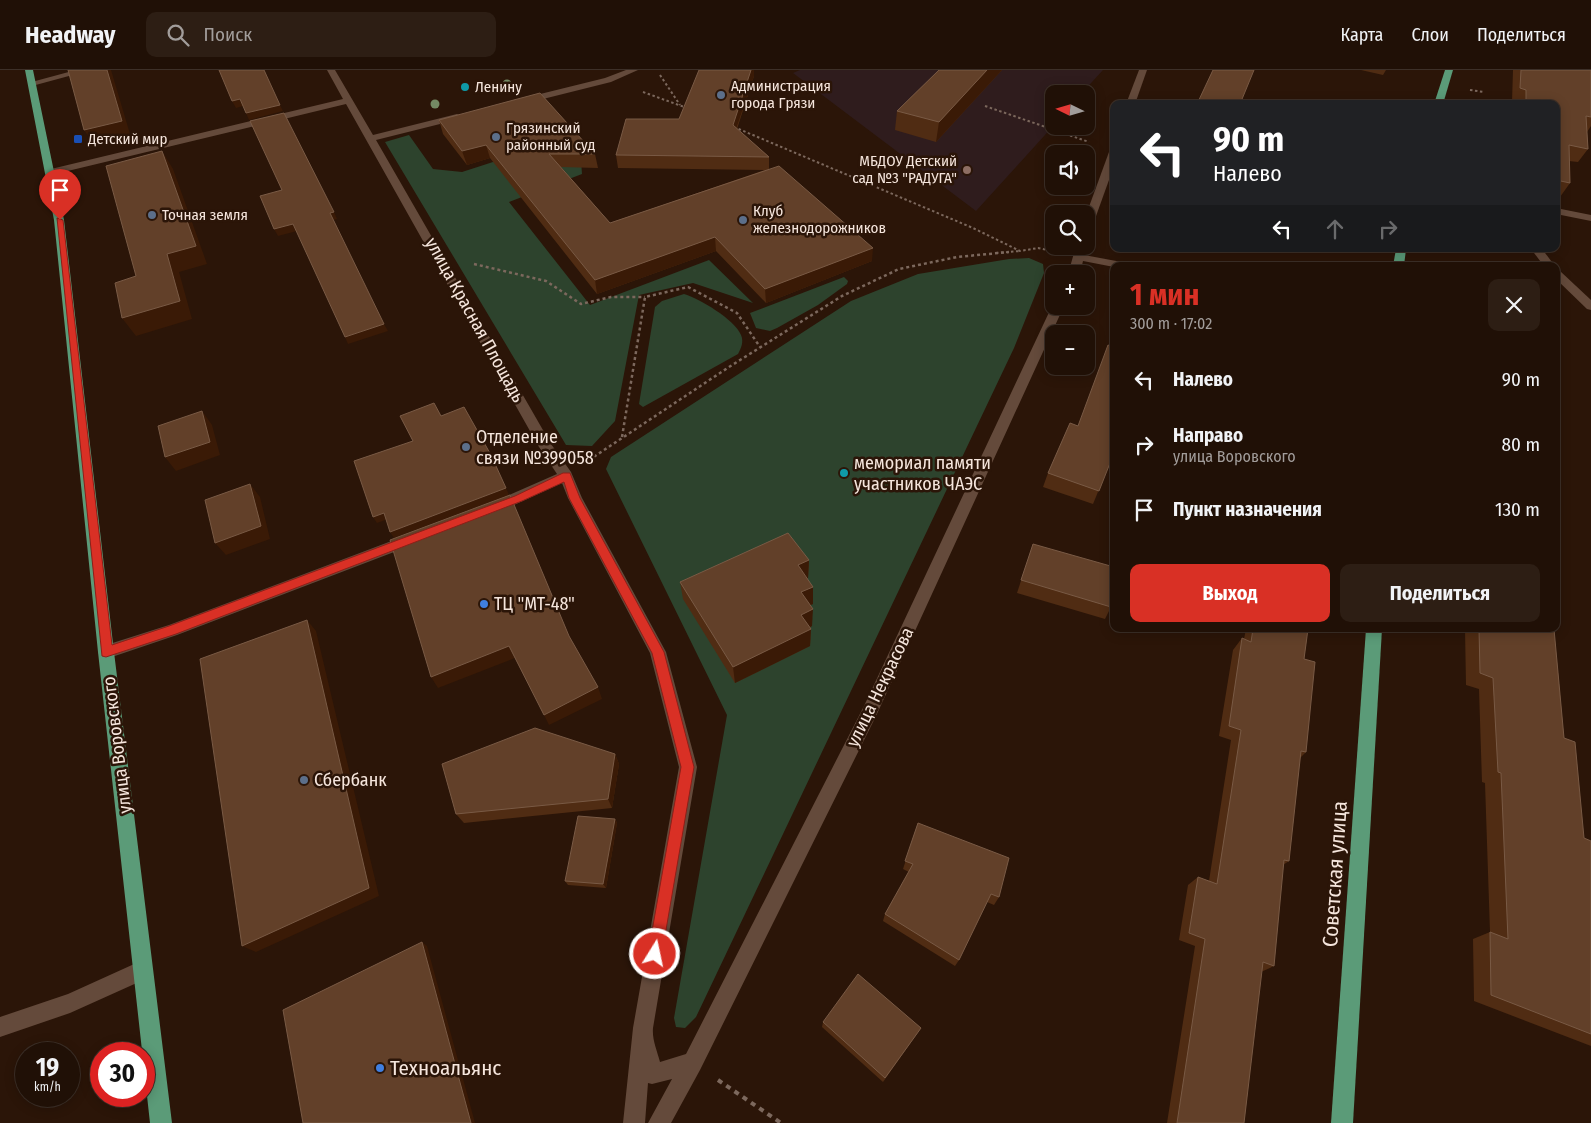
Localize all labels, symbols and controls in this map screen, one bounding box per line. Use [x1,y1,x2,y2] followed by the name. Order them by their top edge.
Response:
[146,12,496,57] search box
[25,21,116,49] text: Headway
[164,21,192,49] icon: search
[204,23,252,46] text: Поиск
[1340,24,1383,46] text: Карта
[1411,24,1449,46] text: Слои
[1477,24,1566,46] text: Поделиться
[731,77,831,112] place label: Администрация города Грязи
[475,78,522,96] place label: Ленину
[459,81,471,93] marker: Ленину
[1045,85,1095,135] north arrow
[1045,85,1095,375] map controls
[715,89,727,101] marker: Администрация города Грязи
[1213,118,1284,160] text: 90 m
[506,119,595,154] place label: Грязинский районный суд
[1130,120,1195,185] icon: left
[87,130,167,148] place label: Детский мир
[490,131,502,143] marker: Грязинский районный суд
[72,133,84,145] marker: Детский мир
[1045,145,1095,195] button: sound
[852,152,957,187] place label: МБДОУ Детский сад №3 "РАДУГА"
[1213,160,1282,187] text: Налево
[961,164,973,176] marker: МБДОУ Детский сад №3 "РАДУГА"
[39,169,81,220] pin
[46,176,74,204] icon: arrive
[753,202,886,237] place label: Клуб железнодорожников
[1045,205,1095,255] button: search
[162,206,248,224] place label: Точная земля
[146,209,158,221] marker: Точная земля
[737,214,749,226] marker: Клуб железнодорожников
[1268,215,1296,243] icon: left
[1321,215,1349,243] icon: ahead
[1374,215,1402,243] icon: right
[420,234,530,406] street label: улица Красная Площадь
[1045,265,1095,315] button: +
[1130,277,1199,313] text: 1 мин
[1488,279,1540,331] button: close
[1130,314,1212,333] text: 300 m · 17:02
[1045,325,1095,375] button: −
[1130,366,1158,394] icon: left
[1173,368,1233,391] text: Налево
[1502,368,1540,391] text: 90 m
[1173,424,1243,447] text: Направо
[476,426,594,469] place label: Отделение связи №399058
[1130,431,1158,459] icon: right
[1502,433,1540,456] text: 80 m
[460,441,472,453] marker: Отделение связи №399058
[1173,447,1296,466] text: улица Воровского
[854,452,991,495] place label: мемориал памяти участников ЧАЭС
[838,467,850,479] marker: мемориал памяти участников ЧАЭС
[1130,496,1158,524] icon: arrive
[1173,498,1322,521] text: Пункт назначения
[1495,498,1540,521] text: 130 m
[1130,564,1330,622] button: Выход
[1340,564,1540,622] button: Поделиться
[494,593,575,615] place label: ТЦ "МТ-48"
[478,598,490,610] marker: ТЦ "МТ-48"
[842,623,919,750] street label: улица Некрасова
[98,675,136,815] street label: улица Воровского
[314,769,387,791] place label: Сбербанк
[298,774,310,786] marker: Сбербанк
[1317,800,1353,948] street label: Советская улица
[628,927,680,979] position arrow
[90,1042,155,1107] speed limit sign: 30
[36,1053,59,1083] text: 19
[390,1055,501,1081] place label: Техноальянс
[374,1062,386,1074] marker: Техноальянс
[34,1080,61,1094] text: km/h

